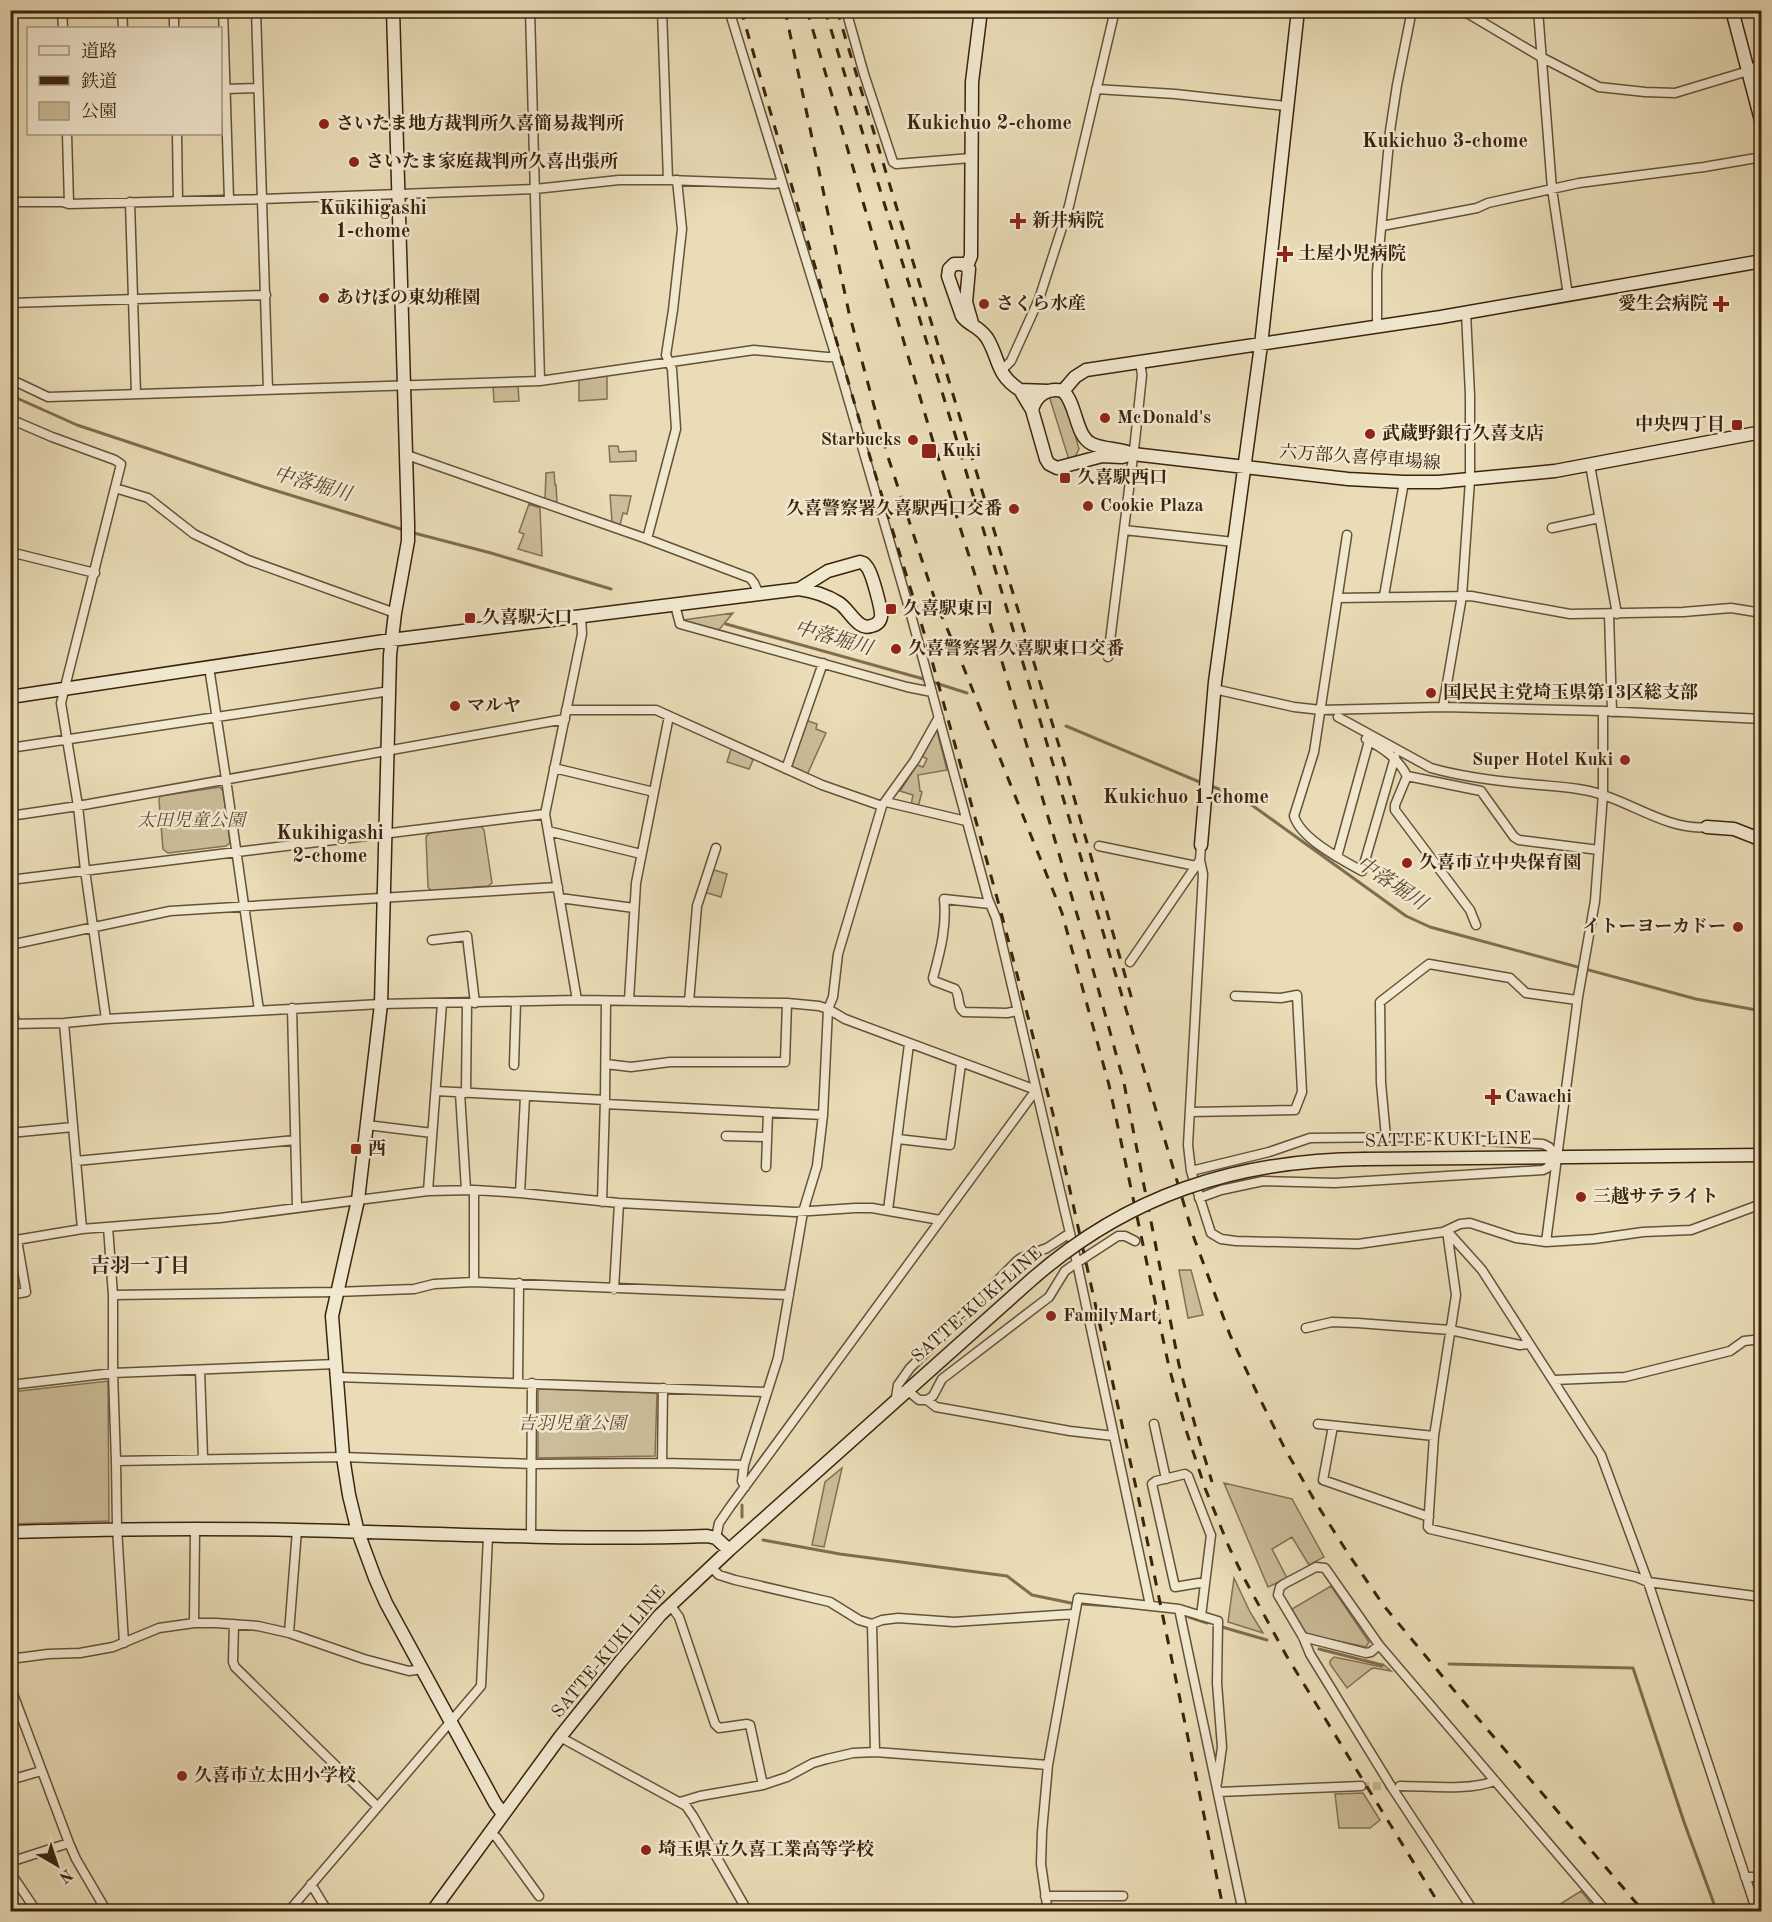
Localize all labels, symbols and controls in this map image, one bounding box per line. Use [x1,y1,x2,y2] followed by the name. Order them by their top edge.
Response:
[27,27,222,135] legend
[81,41,117,61] text: 道路
[81,71,117,91] text: 鉄道
[81,102,117,121] text: 公園
[336,113,624,133] place label: さいたま地方裁判所久喜簡易裁判所
[906,114,1072,134] district label: Kukichuo 2-chome
[317,117,331,131] marker: さいたま地方裁判所久喜簡易裁判所
[1362,132,1528,152] district label: Kukichuo 3-chome
[366,151,618,171] place label: さいたま家庭裁判所久喜出張所
[347,155,361,169] marker: さいたま家庭裁判所久喜出張所
[319,199,427,242] district label: Kukihigashi 1-chome
[1032,210,1104,230] place label: 新井病院
[1009,212,1027,230] marker: 新井病院
[1298,243,1406,263] place label: 土屋小児病院
[1276,245,1294,263] marker: 土屋小児病院
[336,287,480,307] place label: あけぼの東幼稚園
[317,291,331,305] marker: あけぼの東幼稚園
[996,293,1086,313] place label: さくら水産
[1618,293,1708,313] place label: 愛生会病院
[1712,295,1730,313] marker: 愛生会病院
[977,297,991,311] marker: さくら水産
[1117,409,1211,427] place label: McDonald's
[1098,411,1112,425] marker: McDonald's
[1635,414,1725,434] place label: 中央四丁目
[1730,418,1744,432] marker: 中央四丁目
[1382,423,1544,443] place label: 武蔵野銀行久喜支店
[1363,427,1377,441] marker: 武蔵野銀行久喜支店
[821,431,901,449] place label: Starbucks
[906,433,920,447] marker: Starbucks
[1279,441,1442,473] street label: 六万部久喜停車場線
[920,442,938,460] marker: Kuki
[942,442,981,460] place label: Kuki
[271,462,356,506] water label: 中落堀川
[1077,467,1167,487] place label: 久喜駅西口
[1058,471,1072,485] marker: 久喜駅西口
[1100,497,1204,515] place label: Cookie Plaza
[786,498,1002,518] place label: 久喜警察署久喜駅西口交番
[1081,499,1095,513] marker: Cookie Plaza
[1007,502,1021,516] marker: 久喜警察署久喜駅西口交番
[903,598,993,618] place label: 久喜駅東口
[884,602,898,616] marker: 久喜駅東口
[482,607,572,627] place label: 久喜駅入口
[463,611,477,625] marker: 久喜駅入口
[792,616,877,660] water label: 中落堀川
[908,638,1124,658] place label: 久喜警察署久喜駅東口交番
[889,642,903,656] marker: 久喜警察署久喜駅東口交番
[1443,682,1698,702] place label: 国民民主党埼玉県第13区総支部
[1424,686,1438,700] marker: 国民民主党埼玉県第13区総支部
[467,697,521,715] place label: マルヤ
[448,699,462,713] marker: マルヤ
[1472,751,1613,769] place label: Super Hotel Kuki
[1618,753,1632,767] marker: Super Hotel Kuki
[1103,788,1269,808] district label: Kukichuo 1-chome
[137,810,248,830] park label: 太田児童公園
[276,824,384,867] district label: Kukihigashi 2-chome
[1352,852,1433,916] water label: 中落堀川
[1419,852,1581,872] place label: 久喜市立中央保育園
[1400,856,1414,870] marker: 久喜市立中央保育園
[1582,917,1726,936] place label: イトーヨーカドー
[1731,920,1745,934] marker: イトーヨーカドー
[1505,1088,1572,1106] place label: Cawachi
[1486,1090,1500,1104] marker: Cawachi
[1365,1130,1531,1150] street label: SATTE-KUKI LINE
[368,1138,386,1158] place label: 西
[349,1142,363,1156] marker: 西
[1593,1186,1718,1206] place label: 三越サテライト
[1574,1190,1588,1204] marker: 三越サテライト
[908,1244,1046,1366] street label: SATTE-KUKI LINE
[90,1254,190,1277] district label: 吉羽一丁目
[1063,1307,1158,1325] place label: FamilyMart
[1044,1309,1058,1323] marker: FamilyMart
[518,1413,629,1433] park label: 吉羽児童公園
[549,1582,669,1722] street label: SATTE-KUKI LINE
[194,1765,356,1785] place label: 久喜市立太田小学校
[175,1769,189,1783] marker: 久喜市立太田小学校
[27,1835,87,1895] north arrow
[658,1839,874,1859] place label: 埼玉県立久喜工業高等学校
[639,1843,653,1857] marker: 埼玉県立久喜工業高等学校
[55,1865,75,1886] text: N

